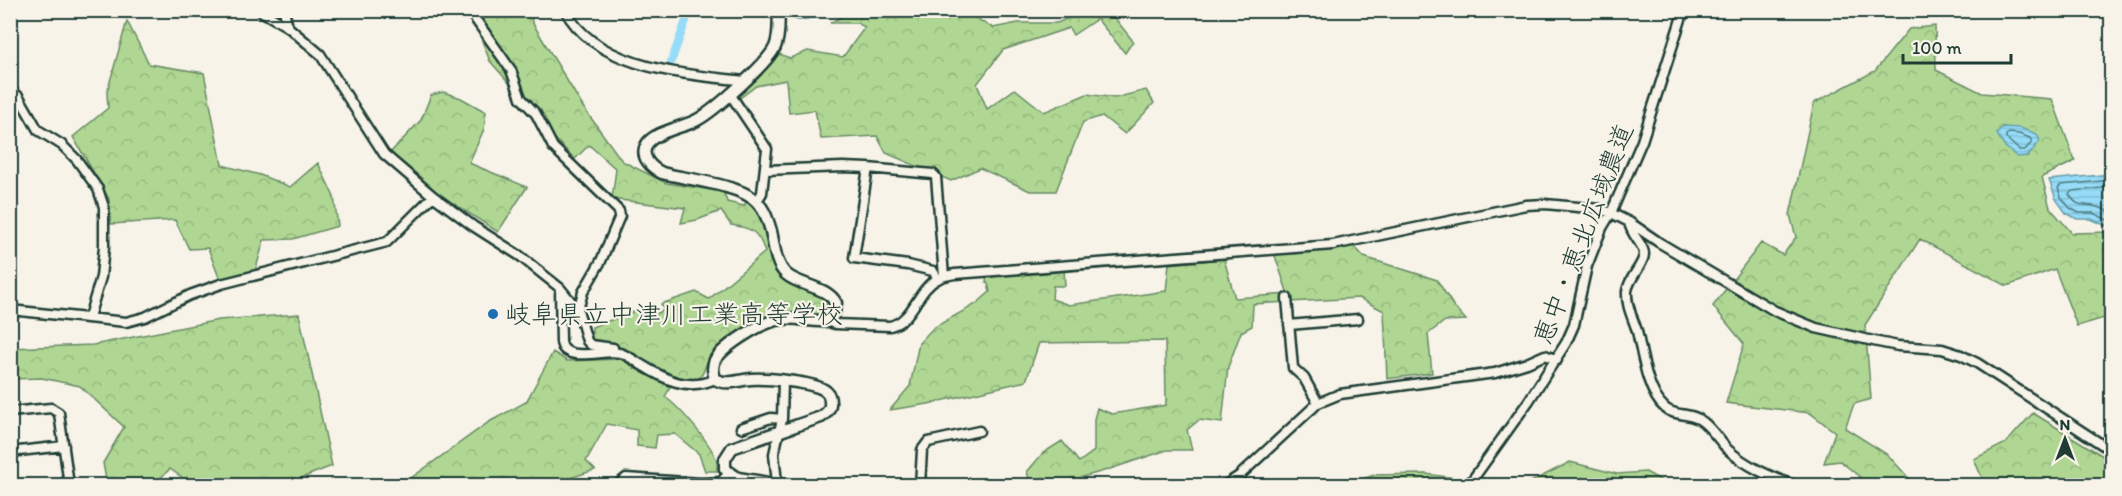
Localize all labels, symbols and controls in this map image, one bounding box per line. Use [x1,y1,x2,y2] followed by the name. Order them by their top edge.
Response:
[1903,27,2011,65] scale bar
[1912,37,1962,59] text: 100 m
[1526,119,1640,349] street label: 恵中・恵北広域農道
[505,298,843,330] place label: 岐阜県立中津川工業高等学校
[486,307,500,321] marker: 岐阜県立中津川工業高等学校
[2035,409,2095,469] north arrow
[2060,415,2070,434] text: N

